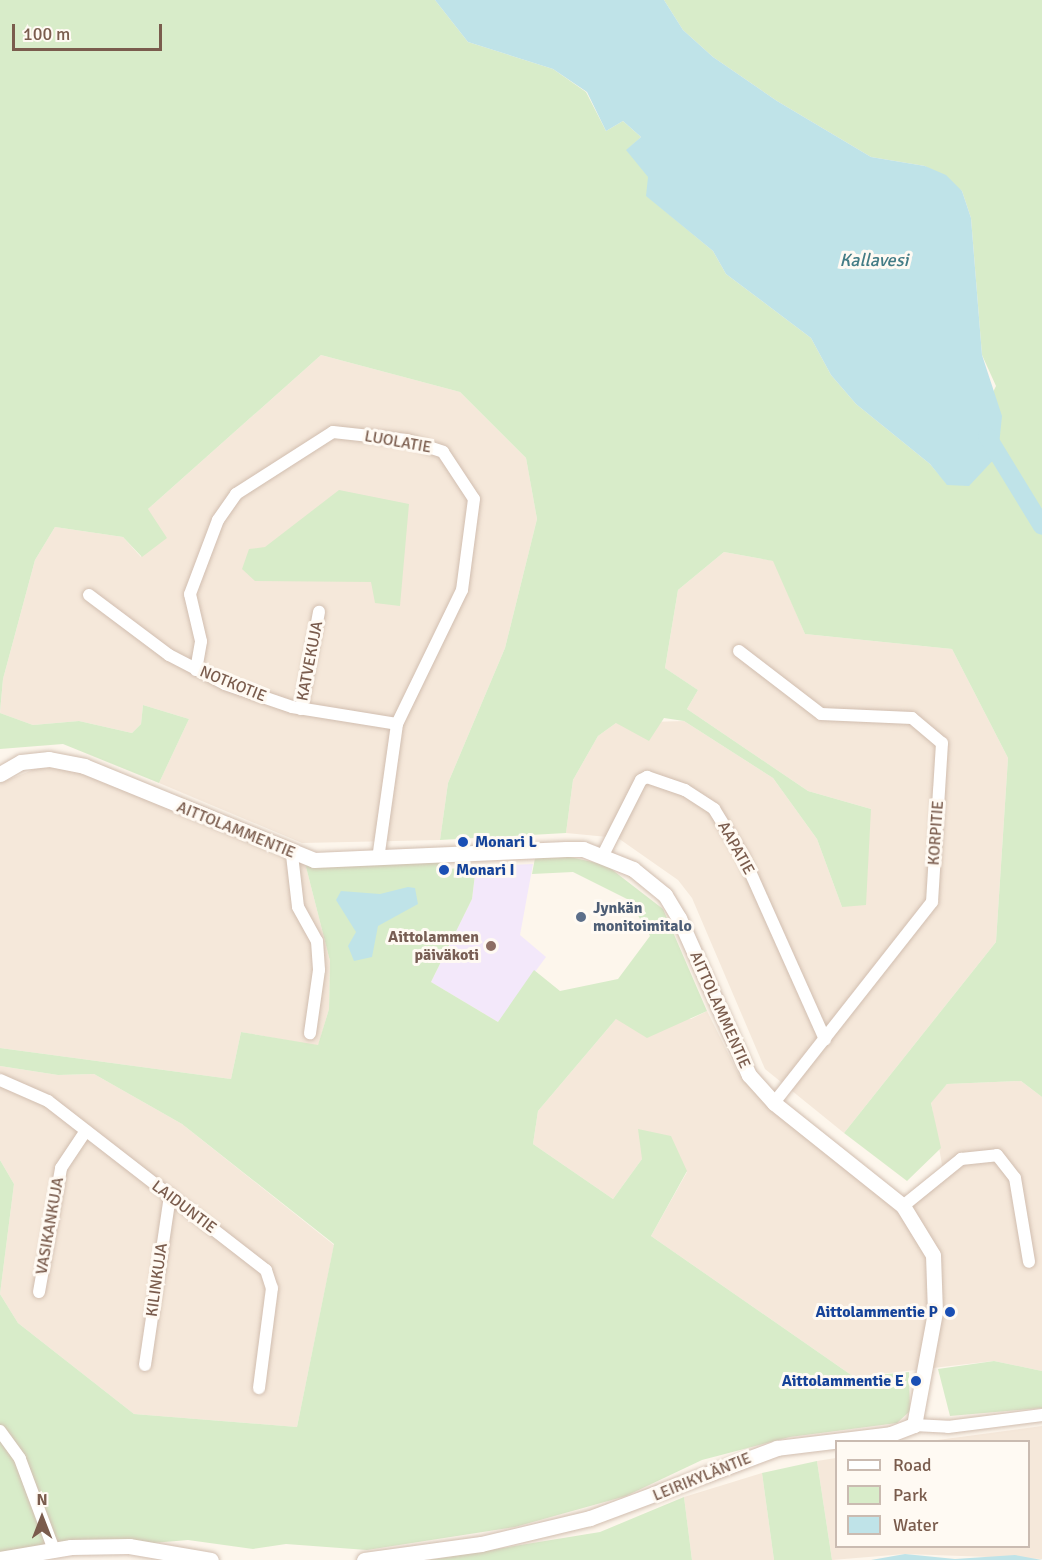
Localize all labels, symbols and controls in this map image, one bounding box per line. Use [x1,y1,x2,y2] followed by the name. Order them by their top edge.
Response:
[15,12,165,50] scale bar
[23,23,70,45] text: 100 m
[840,249,908,271] water label: Kallavesi
[363,427,433,457] street label: LUOLATIE
[293,619,327,703] street label: KATVEKUJA
[197,662,269,706] street label: NOTKOTIE
[174,797,298,863] street label: AITTOLAMMENTIE
[924,800,948,866] street label: KORPITIE
[714,818,758,878] street label: AAPATIE
[475,832,537,852] place label: Monari L
[456,835,470,849] marker: Monari L
[456,860,515,880] place label: Monari I
[437,863,451,877] marker: Monari I
[593,898,692,936] place label: Jynkän monitoimitalo
[574,910,588,924] marker: Jynkän monitoimitalo
[388,927,479,965] place label: Aittolammen päiväkoti
[484,939,498,953] marker: Aittolammen päiväkoti
[686,948,754,1072] street label: AITTOLAMMENTIE
[32,1176,68,1276] street label: VASIKANKUJA
[148,1176,220,1238] street label: LAIDUNTIE
[142,1242,172,1318] street label: KILINKUJA
[815,1302,938,1322] place label: Aittolammentie P
[943,1305,957,1319] marker: Aittolammentie P
[782,1371,904,1391] place label: Aittolammentie E
[909,1374,923,1388] marker: Aittolammentie E
[835,1440,1030,1548] legend
[650,1449,754,1505] street label: LEIRIKYLÄNTIE
[893,1454,932,1476] text: Road
[893,1484,928,1506] text: Park
[12,1488,72,1548] north arrow
[36,1490,48,1510] text: N
[893,1514,938,1536] text: Water

